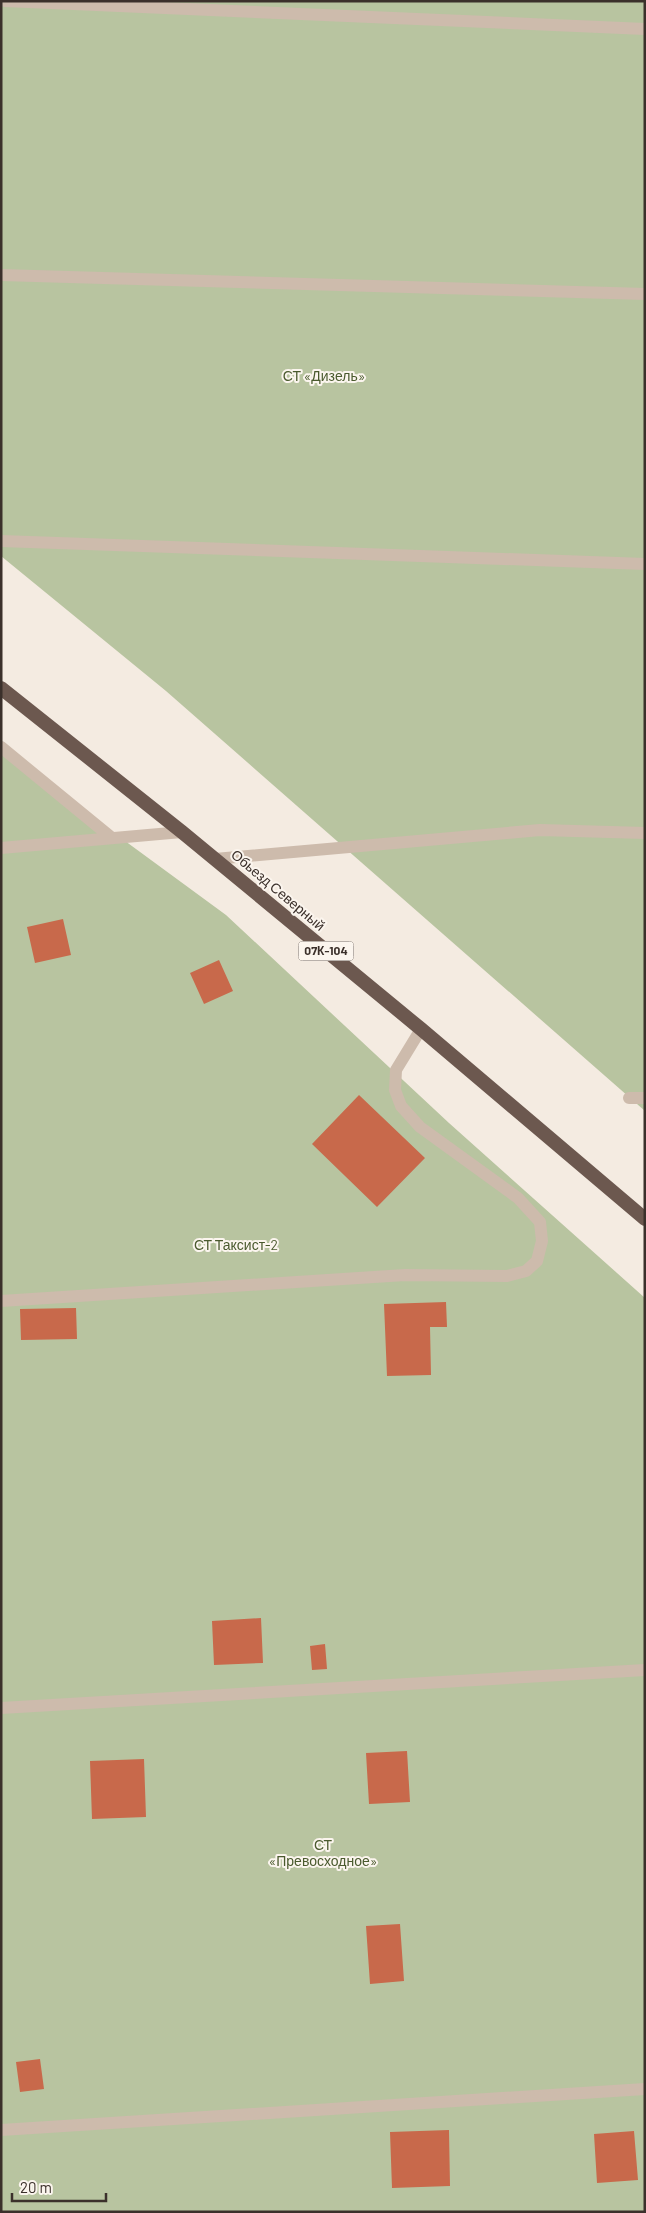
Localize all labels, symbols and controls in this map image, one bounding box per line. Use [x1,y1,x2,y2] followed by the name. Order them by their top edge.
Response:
[283,367,365,384] park label: СТ «Дизель»
[228,845,329,934] street label: Обьезд Северный
[298,941,354,960] road number: 07К-104
[194,1236,278,1253] park label: СТ Таксист-2
[269,1836,377,1869] park label: СТ «Превосходное»
[12,2170,106,2202] scale bar
[20,2178,52,2196] text: 20 m

